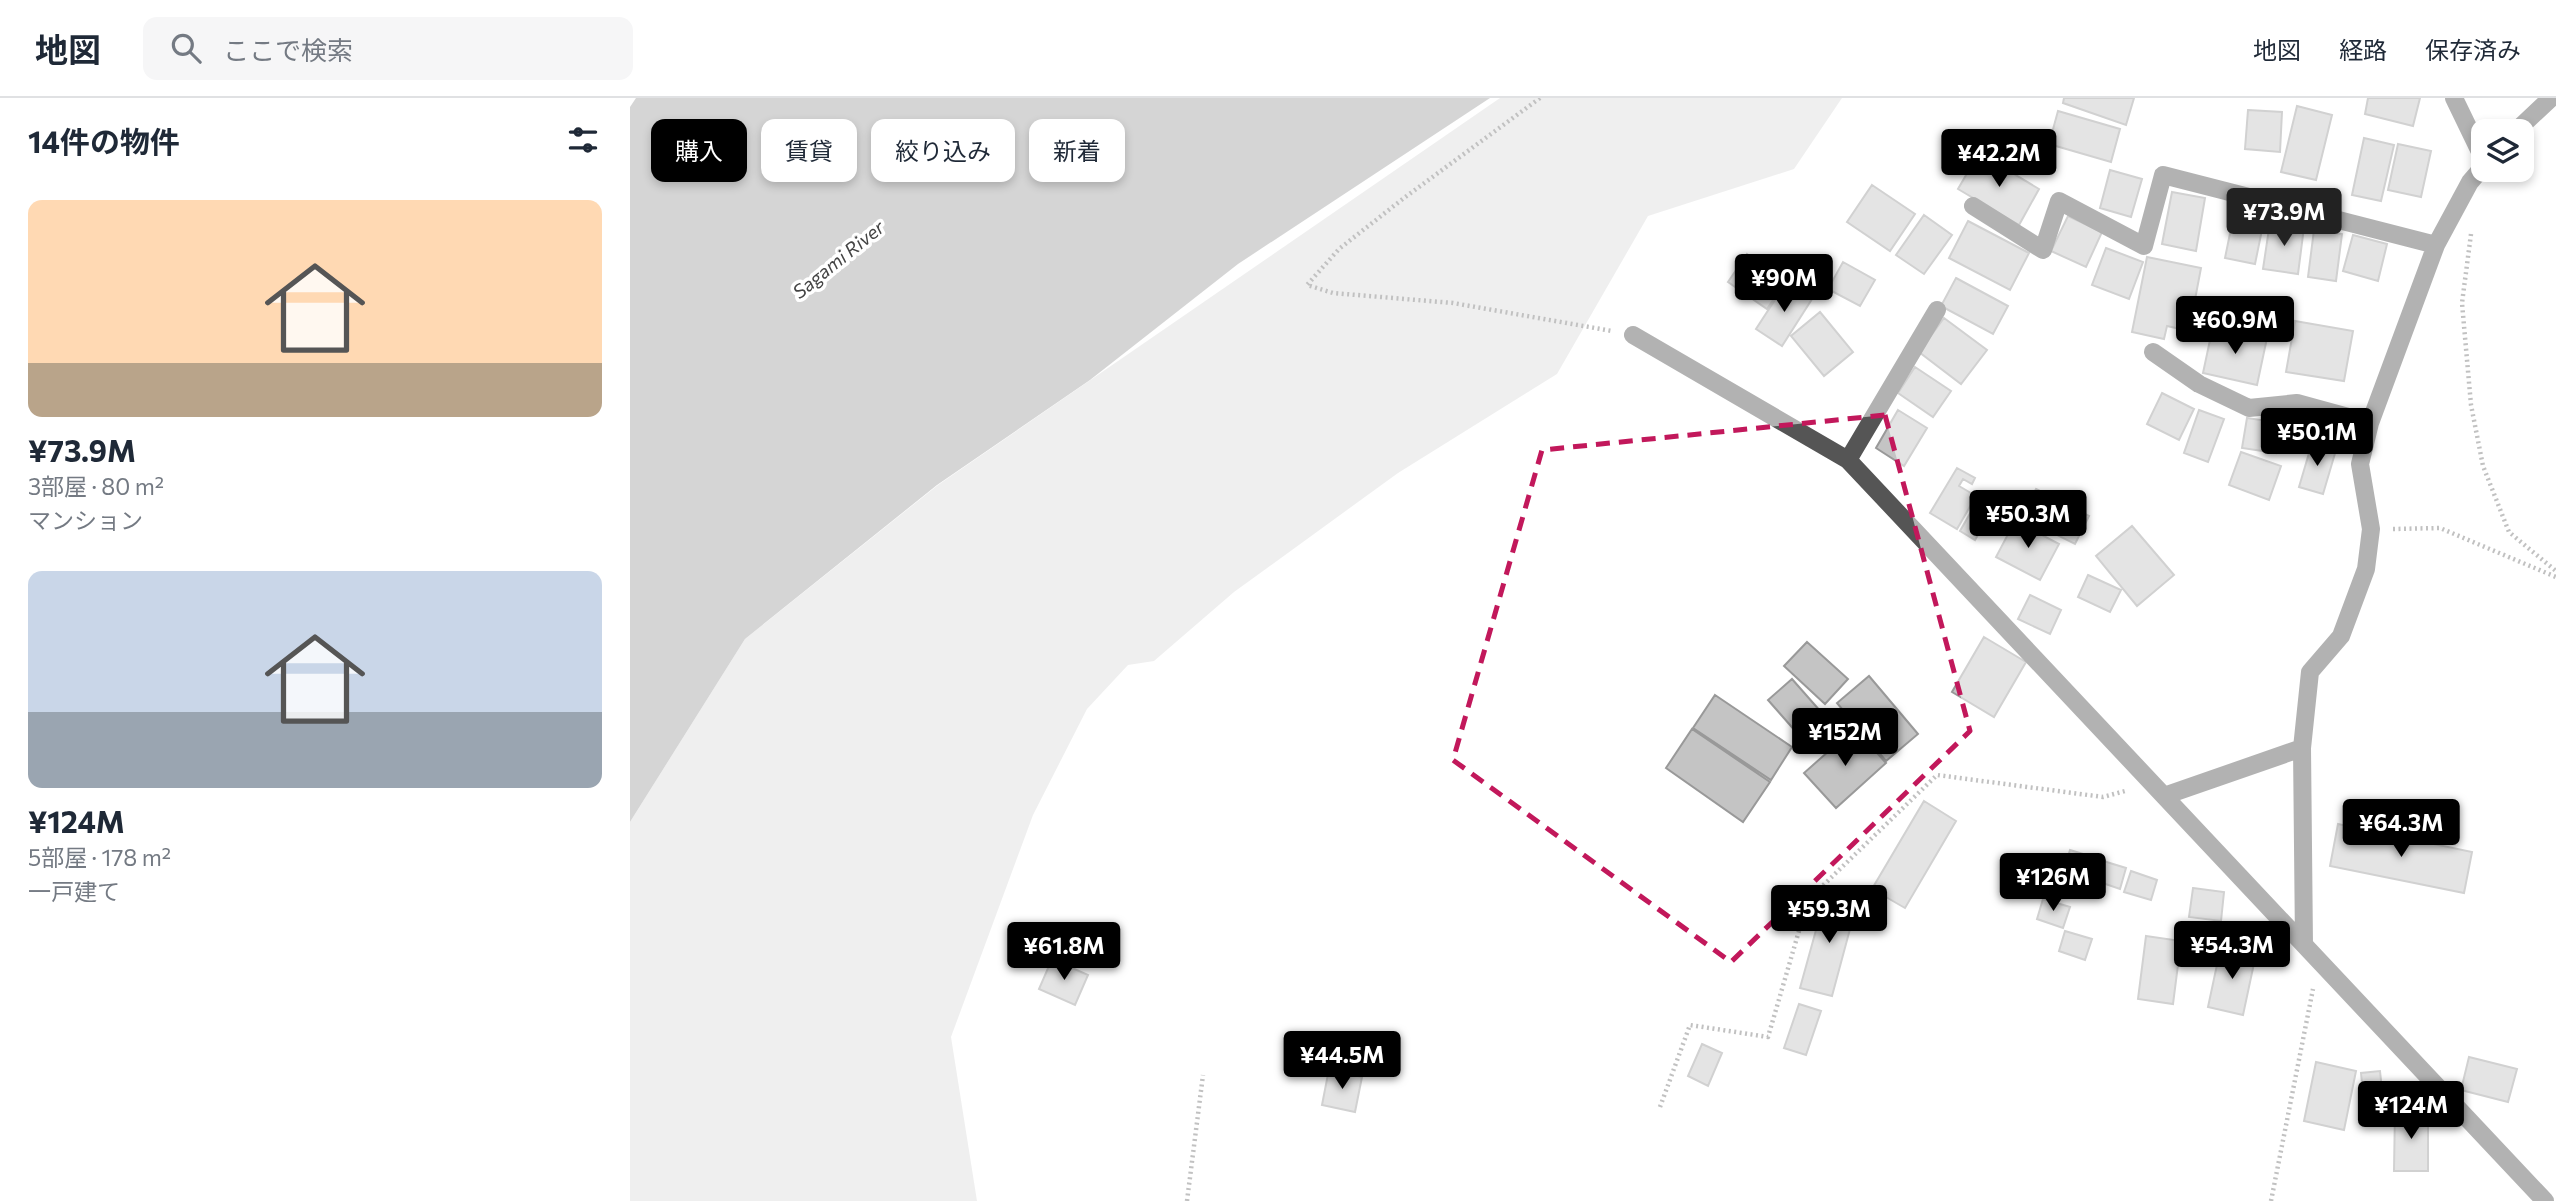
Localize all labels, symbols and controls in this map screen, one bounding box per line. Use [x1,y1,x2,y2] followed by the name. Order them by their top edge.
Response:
[143,17,633,80] search box
[35,28,101,69] text: 地図
[167,29,205,67] icon: search
[223,34,353,65] text: ここで検索
[2253,35,2301,64] text: 地図
[2339,35,2387,64] text: 経路
[2425,35,2521,64] text: 保存済み
[651,119,747,182] chip: 購入
[761,119,857,182] chip: 賃貸
[871,119,1015,182] chip: 絞り込み
[1029,119,1125,182] chip: 新着
[2471,119,2534,182] map controls
[2471,119,2534,182] button: layers
[564,121,602,159] icon: filters
[28,122,180,159] text: 14件の物件
[1942,130,2056,189] pin: ¥42.2M
[1957,138,2041,166] text: ¥42.2M
[2227,188,2341,248] pin: ¥73.9M
[2243,197,2325,225] text: ¥73.9M
[788,214,889,303] water label: Sagami River
[252,245,378,371] icon: home
[1743,254,1825,314] pin: ¥90M
[1751,263,1817,291] text: ¥90M
[2178,296,2292,356] pin: ¥60.9M
[2192,305,2278,333] text: ¥60.9M
[2260,408,2374,468] pin: ¥50.1M
[2277,417,2357,445] text: ¥50.1M
[28,431,136,468] text: ¥73.9M
[28,472,164,500] text: 3部屋 · 80 m²
[1971,490,2085,550] pin: ¥50.3M
[1986,499,2070,527] text: ¥50.3M
[28,506,143,534] text: マンション
[252,616,378,742] icon: home
[1796,708,1894,768] pin: ¥152M
[1808,717,1882,745] text: ¥152M
[2344,800,2458,859] pin: ¥64.3M
[28,802,125,839] text: ¥124M
[2359,808,2443,836] text: ¥64.3M
[28,843,171,871] text: 5部屋 · 178 m²
[2004,854,2102,913] pin: ¥126M
[2016,862,2090,890] text: ¥126M
[28,877,120,905] text: 一戸建て
[1772,886,1886,945] pin: ¥59.3M
[1787,894,1871,922] text: ¥59.3M
[1007,922,1121,982] pin: ¥61.8M
[2175,922,2289,981] pin: ¥54.3M
[2190,930,2274,958] text: ¥54.3M
[1023,931,1105,959] text: ¥61.8M
[1285,1032,1399,1091] pin: ¥44.5M
[1300,1040,1384,1068] text: ¥44.5M
[2362,1082,2460,1141] pin: ¥124M
[2374,1090,2448,1118] text: ¥124M

